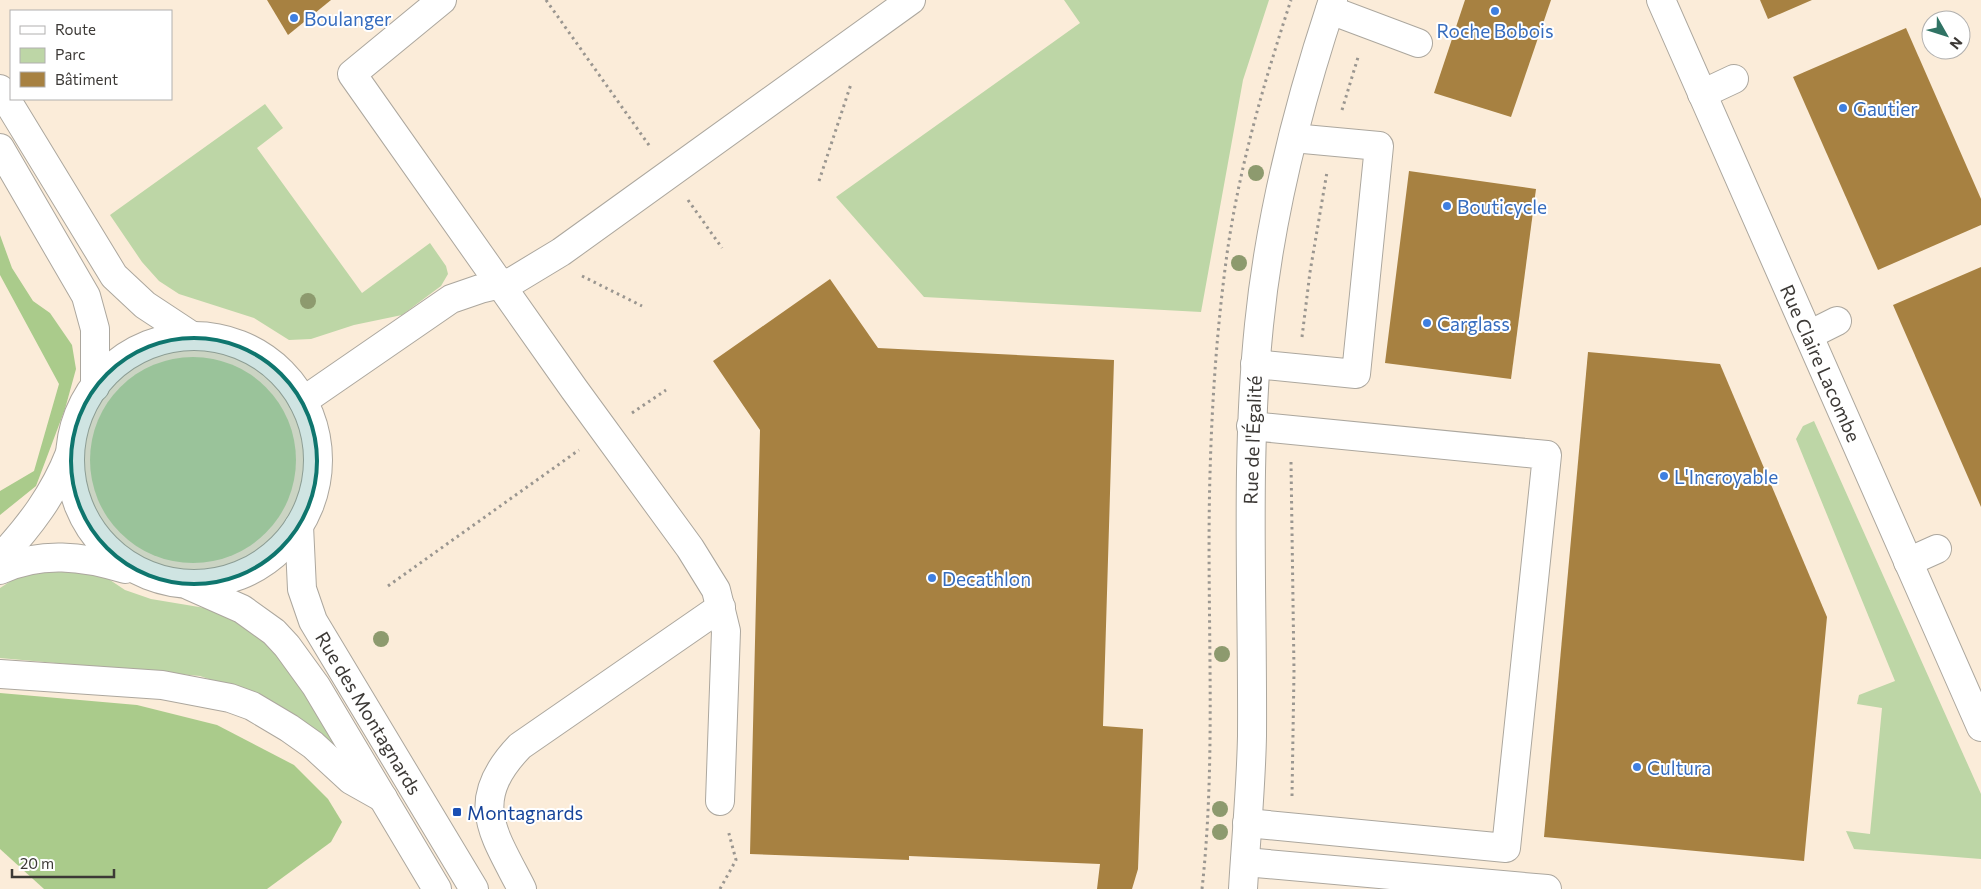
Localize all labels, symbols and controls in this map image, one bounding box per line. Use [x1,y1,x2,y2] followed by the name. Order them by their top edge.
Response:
[1489,5,1501,17] marker: Roche Bobois
[304,7,392,30] place label: Boulanger
[10,10,172,100] legend
[1921,10,1971,60] north arrow
[288,12,300,24] marker: Boulanger
[1436,19,1554,42] place label: Roche Bobois
[55,20,96,38] text: Route
[1947,34,1966,53] text: N
[55,45,85,63] text: Parc
[55,70,118,88] text: Bâtiment
[1853,97,1918,120] place label: Gautier
[1837,102,1849,114] marker: Gautier
[1457,195,1547,218] place label: Bouticycle
[1441,200,1453,212] marker: Bouticycle
[1776,281,1866,445] street label: Rue Claire Lacombe
[1437,312,1510,335] place label: Carglass
[1421,317,1433,329] marker: Carglass
[1238,375,1266,505] street label: Rue de l'Égalité
[1674,465,1778,488] place label: L'Incroyable
[1658,470,1670,482] marker: L'Incroyable
[942,567,1031,590] place label: Decathlon
[926,572,938,584] marker: Decathlon
[311,627,427,799] street label: Rue des Montagnards
[1647,756,1711,779] place label: Cultura
[1631,761,1643,773] marker: Cultura
[467,801,583,824] place label: Montagnards
[451,806,463,818] marker: Montagnards
[12,846,115,878] scale bar
[20,854,54,872] text: 20 m

